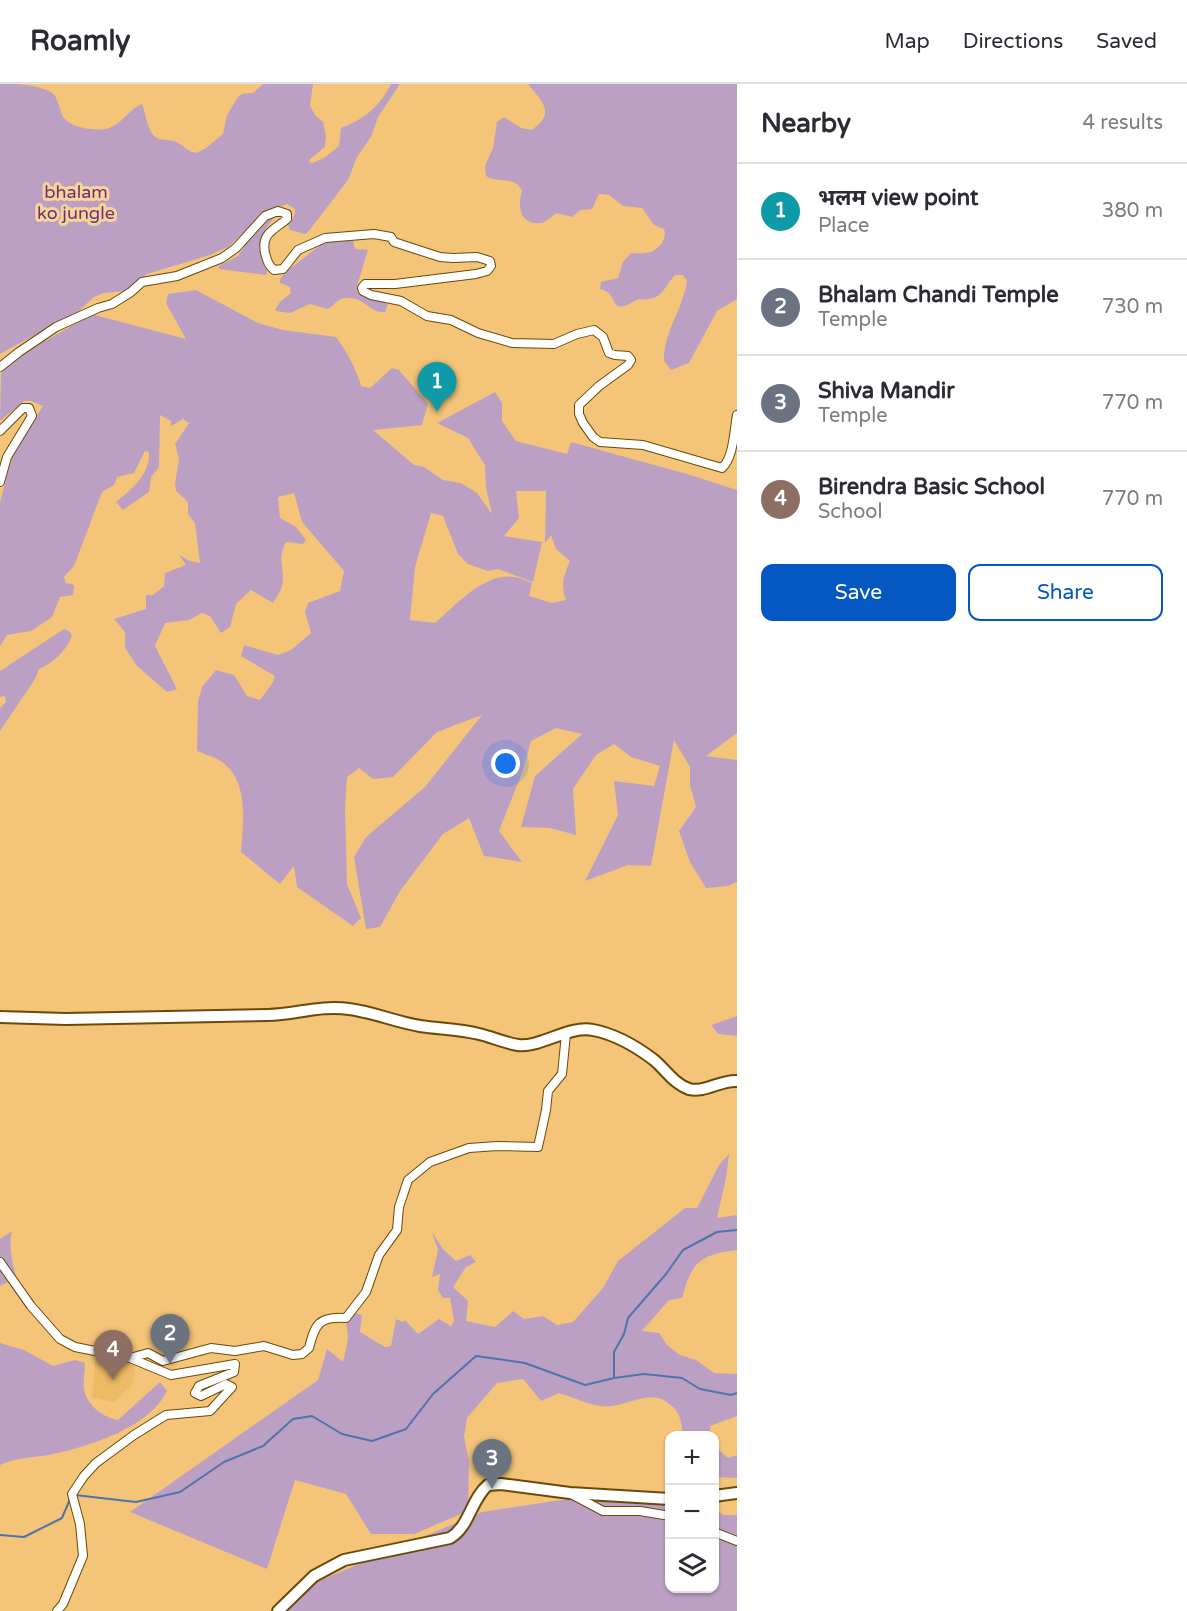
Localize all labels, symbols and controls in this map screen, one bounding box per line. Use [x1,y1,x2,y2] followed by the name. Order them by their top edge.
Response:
[30,24,130,58] text: Roamly
[884,29,930,54] text: Map
[963,29,1063,54] text: Directions
[1096,29,1157,54] text: Saved
[761,108,851,139] text: Nearby
[1083,111,1163,135] text: 4 results
[37,181,115,224] park label: bhalam ko jungle
[818,185,978,211] text: भलम view point
[774,199,787,223] text: 1
[1102,199,1163,223] text: 380 m
[818,214,869,238] text: Place
[818,282,1059,308] text: Bhalam Chandi Temple
[774,295,787,319] text: 2
[1102,295,1163,319] text: 730 m
[818,308,888,332] text: Temple
[418,362,456,412] pin: 1
[818,378,955,404] text: Shiva Mandir
[774,391,787,415] text: 3
[1102,391,1163,415] text: 770 m
[818,404,888,428] text: Temple
[818,474,1045,500] text: Birendra Basic School
[774,487,787,511] text: 4
[1102,487,1163,511] text: 770 m
[818,500,882,524] text: School
[761,564,956,621] button: Save
[968,564,1163,621] button: Share
[491,749,520,778] your location
[150,1314,190,1364] pin: 2
[94,1330,132,1380] pin: 4
[665,1431,719,1593] map controls
[665,1431,719,1485] button: +
[472,1440,512,1489] pin: 3
[665,1485,719,1539] button: −
[665,1539,719,1593] button: layers

